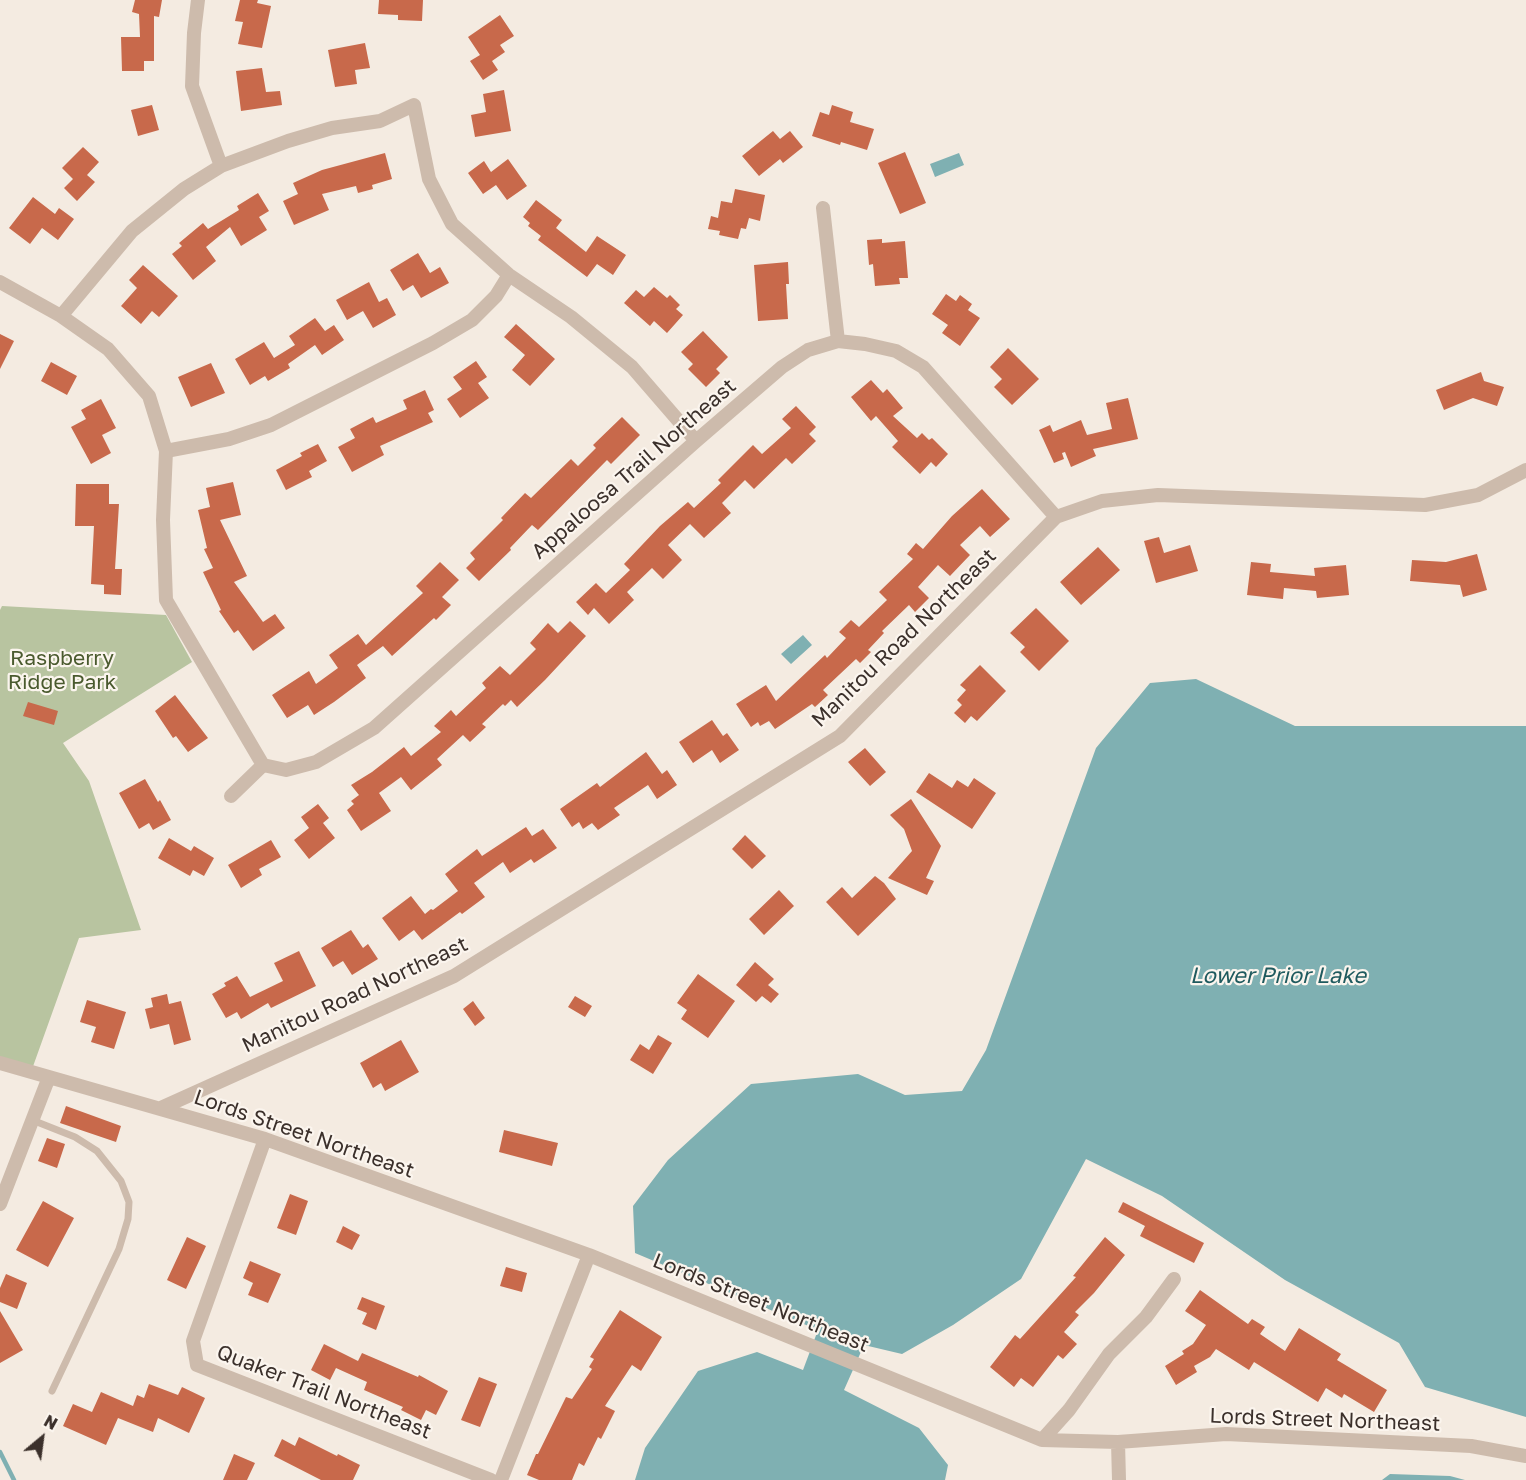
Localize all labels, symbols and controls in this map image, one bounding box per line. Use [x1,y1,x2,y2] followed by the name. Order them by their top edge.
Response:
[527,373,741,565] street label: Appaloosa Trail Northeast
[807,543,1001,733] street label: Manitou Road Northeast
[8,645,116,695] park label: Raspberry Ridge Park
[238,932,472,1058] street label: Manitou Road Northeast
[1190,963,1366,989] water label: Lower Prior Lake
[191,1084,417,1184] street label: Lords Street Northeast
[649,1248,873,1358] street label: Lords Street Northeast
[213,1339,435,1445] street label: Quaker Trail Northeast
[1209,1403,1441,1437] street label: Lords Street Northeast
[12,1408,72,1468] north arrow
[41,1411,61,1434] text: N

